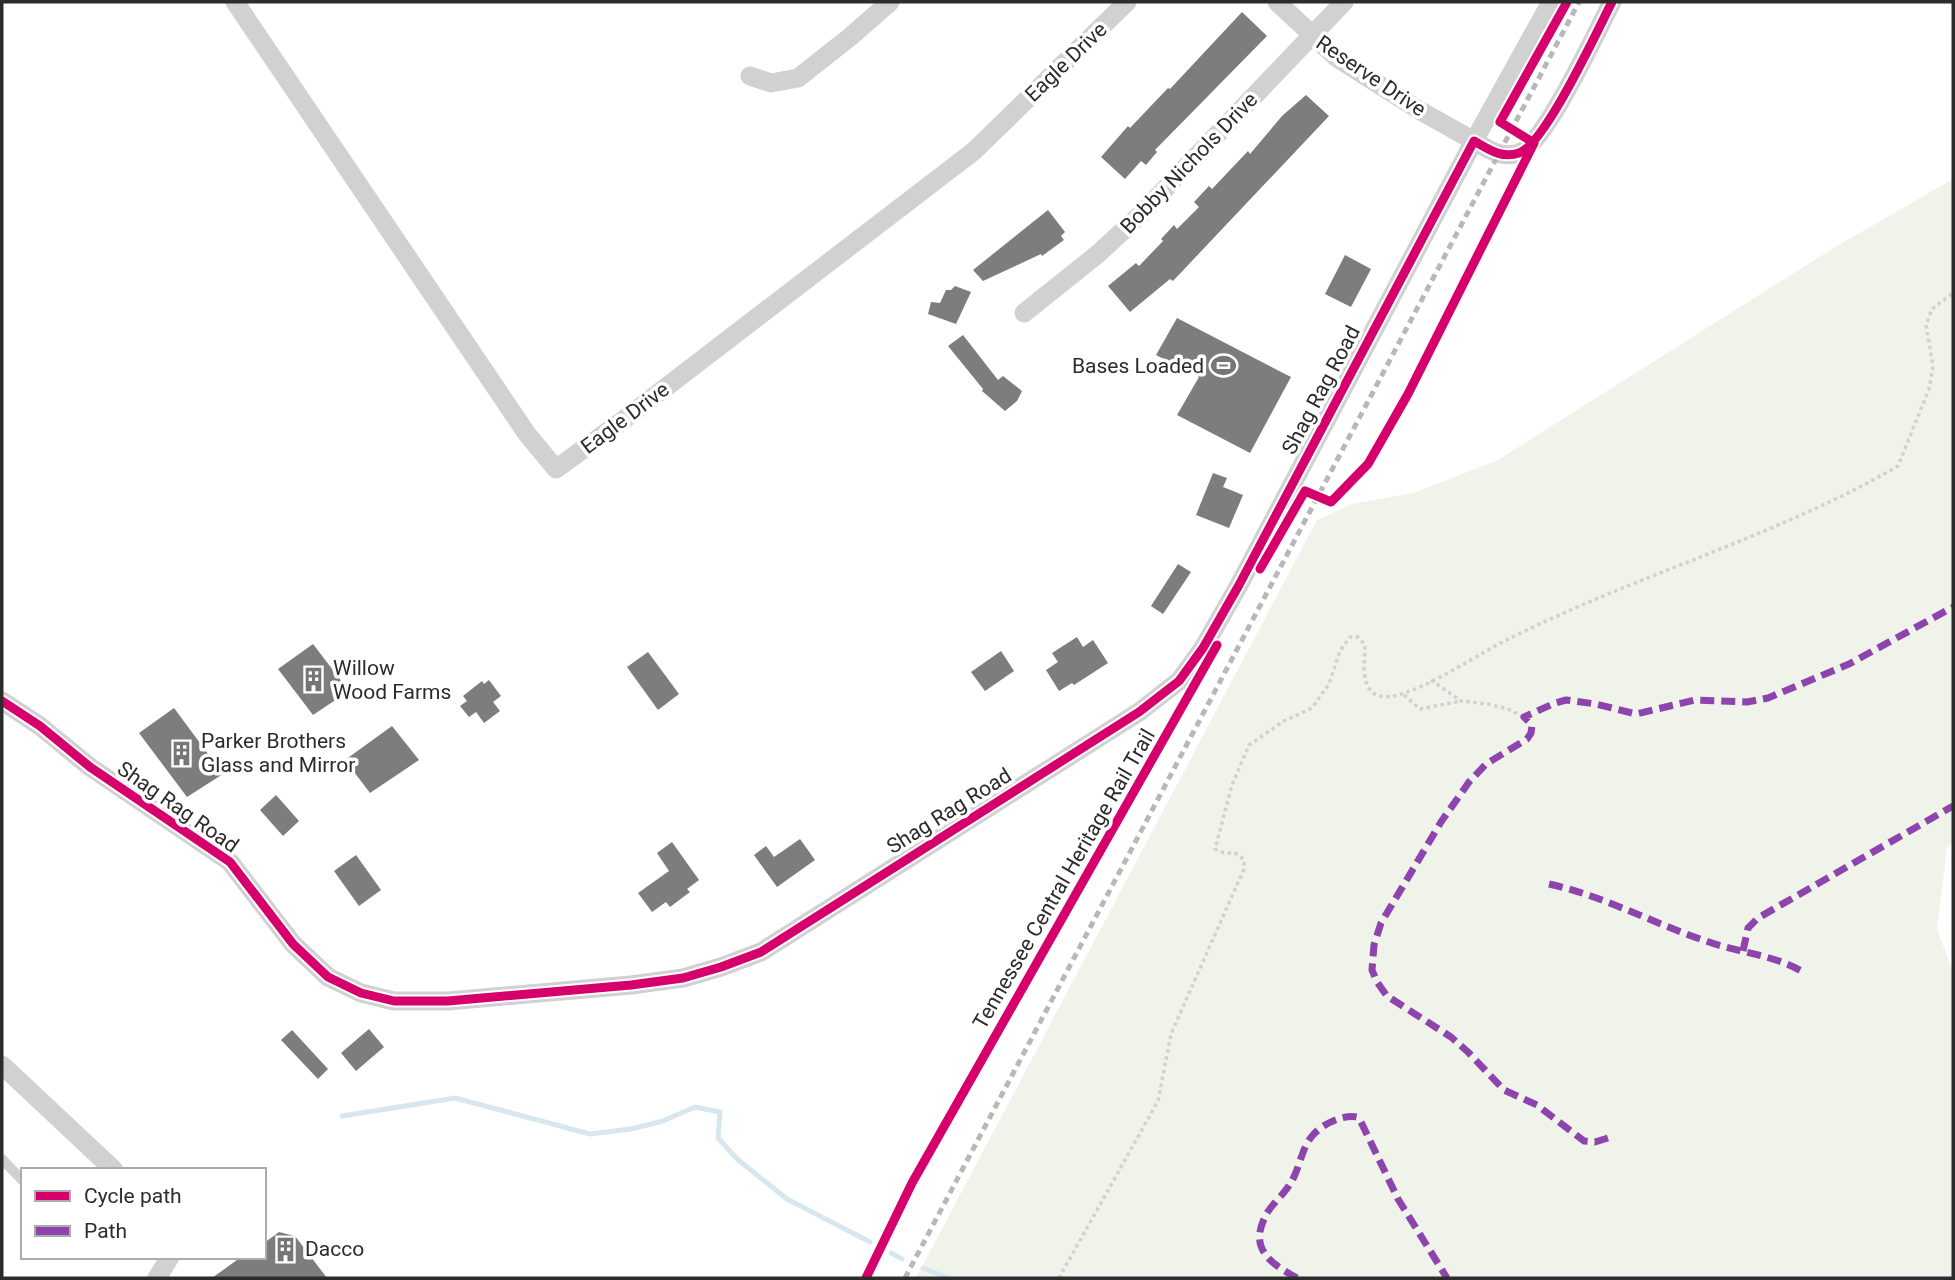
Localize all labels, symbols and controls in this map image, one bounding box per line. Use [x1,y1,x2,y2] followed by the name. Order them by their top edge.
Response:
[1020,17,1112,107] street label: Eagle Drive
[1312,31,1430,121] street label: Reserve Drive
[1116,88,1262,238] street label: Bobby Nichols Drive
[1277,322,1365,458] street label: Shag Rag Road
[1210,352,1238,380] sports icon: Bases Loaded
[1072,354,1204,378] place label: Bases Loaded
[576,377,674,459] street label: Eagle Drive
[333,656,451,704] place label: Willow Wood Farms
[299,666,327,694] building icon: Willow Wood Farms
[968,725,1160,1033] street label: Tennessee Central Heritage Rail Trail
[201,729,355,777] place label: Parker Brothers Glass and Mirror
[167,739,195,767] building icon: Parker Brothers Glass and Mirror
[113,756,243,858] street label: Shag Rag Road
[882,763,1016,859] street label: Shag Rag Road
[21,1168,266,1259] legend
[84,1184,182,1208] text: Cycle path
[84,1219,127,1243] text: Path
[271,1235,299,1263] building icon: Dacco
[305,1237,364,1261] place label: Dacco

